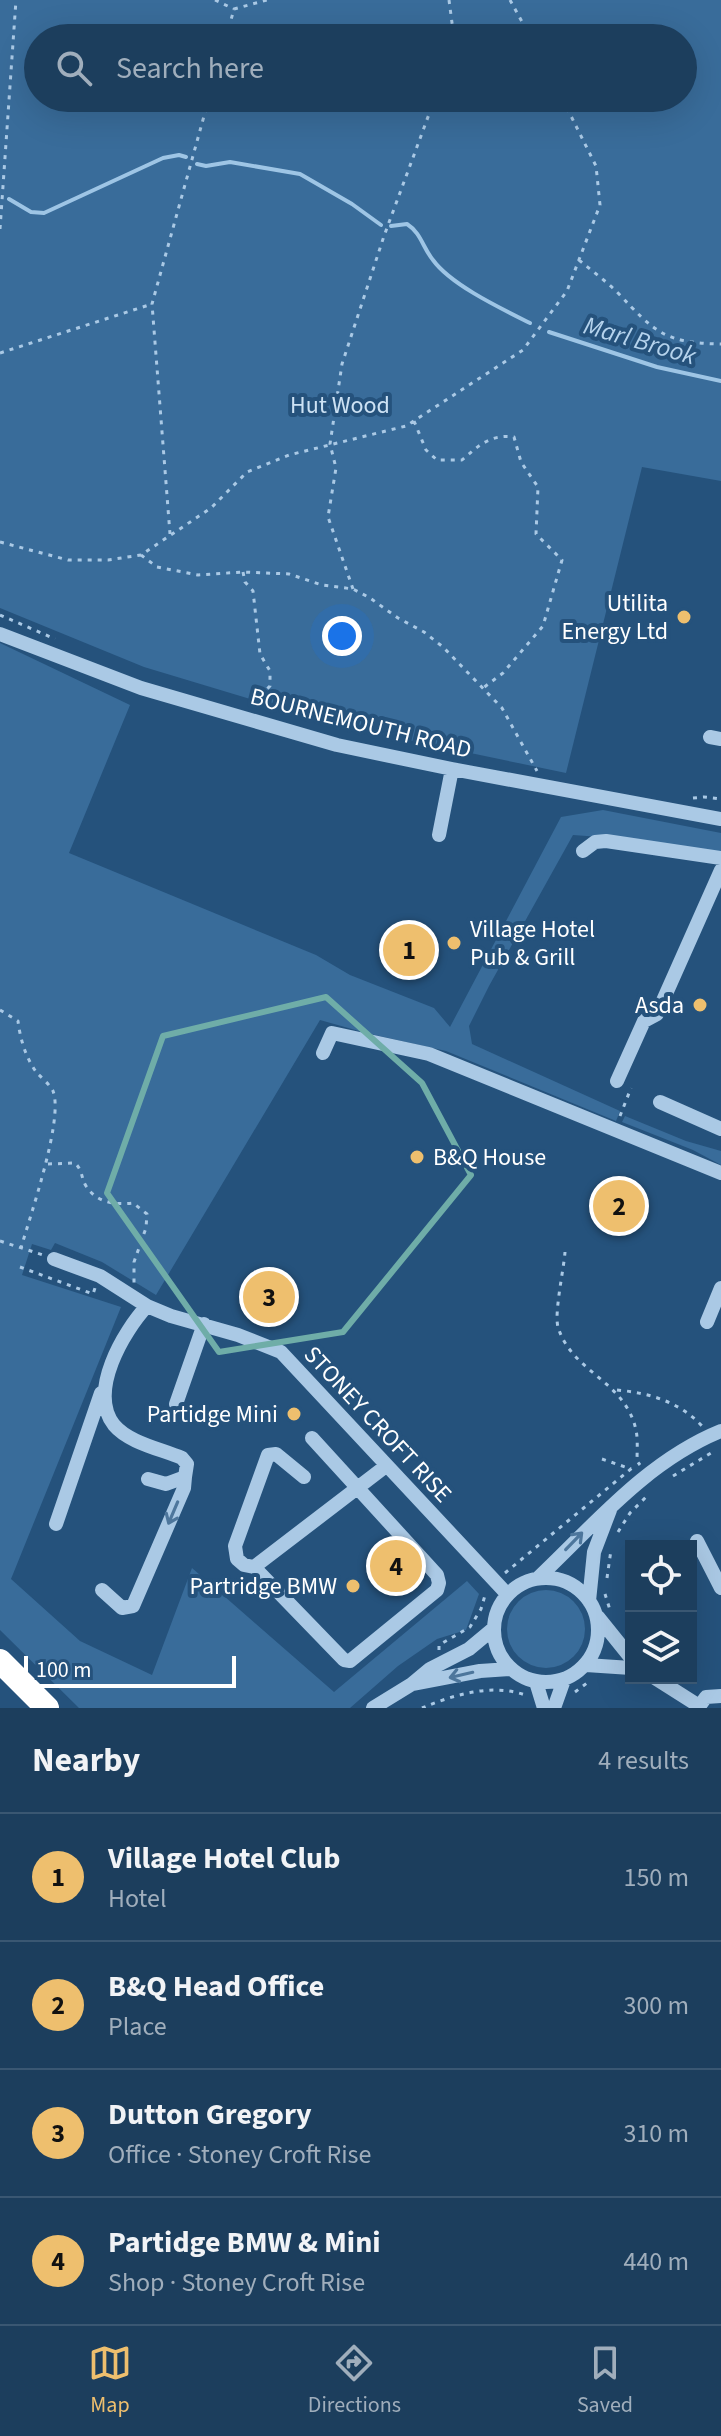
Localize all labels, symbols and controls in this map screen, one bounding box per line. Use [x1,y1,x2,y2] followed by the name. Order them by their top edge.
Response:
[24,24,697,112] search box
[52,46,96,90] icon: search
[116,47,264,90] text: Search here
[579,307,701,374] water label: Marl Brook
[290,388,390,423] park label: Hut Wood
[561,586,668,649] place label: Utilita Energy Ltd
[675,608,693,626] marker: Utilita Energy Ltd
[322,616,362,656] your location
[247,679,475,768] street label: BOURNEMOUTH ROAD
[470,912,595,975] place label: Village Hotel Pub & Grill
[383,920,435,980] pin: 1
[445,934,463,952] marker: Village Hotel Pub & Grill
[635,988,684,1023] place label: Asda
[691,996,709,1014] marker: Asda
[433,1140,546,1175] place label: B&Q House
[408,1148,426,1166] marker: B&Q House
[593,1176,645,1236] pin: 2
[243,1267,295,1327] pin: 3
[296,1338,460,1511] street label: STONEY CROFT RISE
[147,1397,278,1432] place label: Partidge Mini
[285,1405,303,1423] marker: Partidge Mini
[165,1501,180,1525] one-way arrow
[565,1531,584,1551] one-way arrow
[370,1536,422,1596] pin: 4
[625,1540,697,1684] map controls
[625,1540,697,1612] button: locate
[189,1569,337,1604] place label: Partridge BMW
[344,1577,362,1595] marker: Partridge BMW
[625,1612,697,1684] button: layers
[24,1652,236,1688] scale bar
[36,1654,91,1686] text: 100 m
[448,1668,474,1683] one-way arrow
[32,1736,140,1785] text: Nearby
[598,1742,689,1779] text: 4 results
[108,1837,340,1880] text: Village Hotel Club
[51,1859,65,1896] text: 1
[623,1859,689,1896] text: 150 m
[108,1880,167,1917] text: Hotel
[108,1965,324,2008] text: B&Q Head Office
[51,1987,65,2024] text: 2
[623,1987,689,2024] text: 300 m
[108,2008,167,2045] text: Place
[108,2093,312,2136] text: Dutton Gregory
[51,2115,65,2152] text: 3
[623,2115,689,2152] text: 310 m
[108,2136,371,2173] text: Office · Stoney Croft Rise
[108,2221,381,2264] text: Partidge BMW & Mini
[51,2243,65,2280] text: 4
[623,2243,689,2280] text: 440 m
[108,2264,365,2301] text: Shop · Stoney Croft Rise
[88,2341,132,2421] tab: Map
[308,2341,401,2421] tab: Directions
[577,2341,633,2421] tab: Saved

